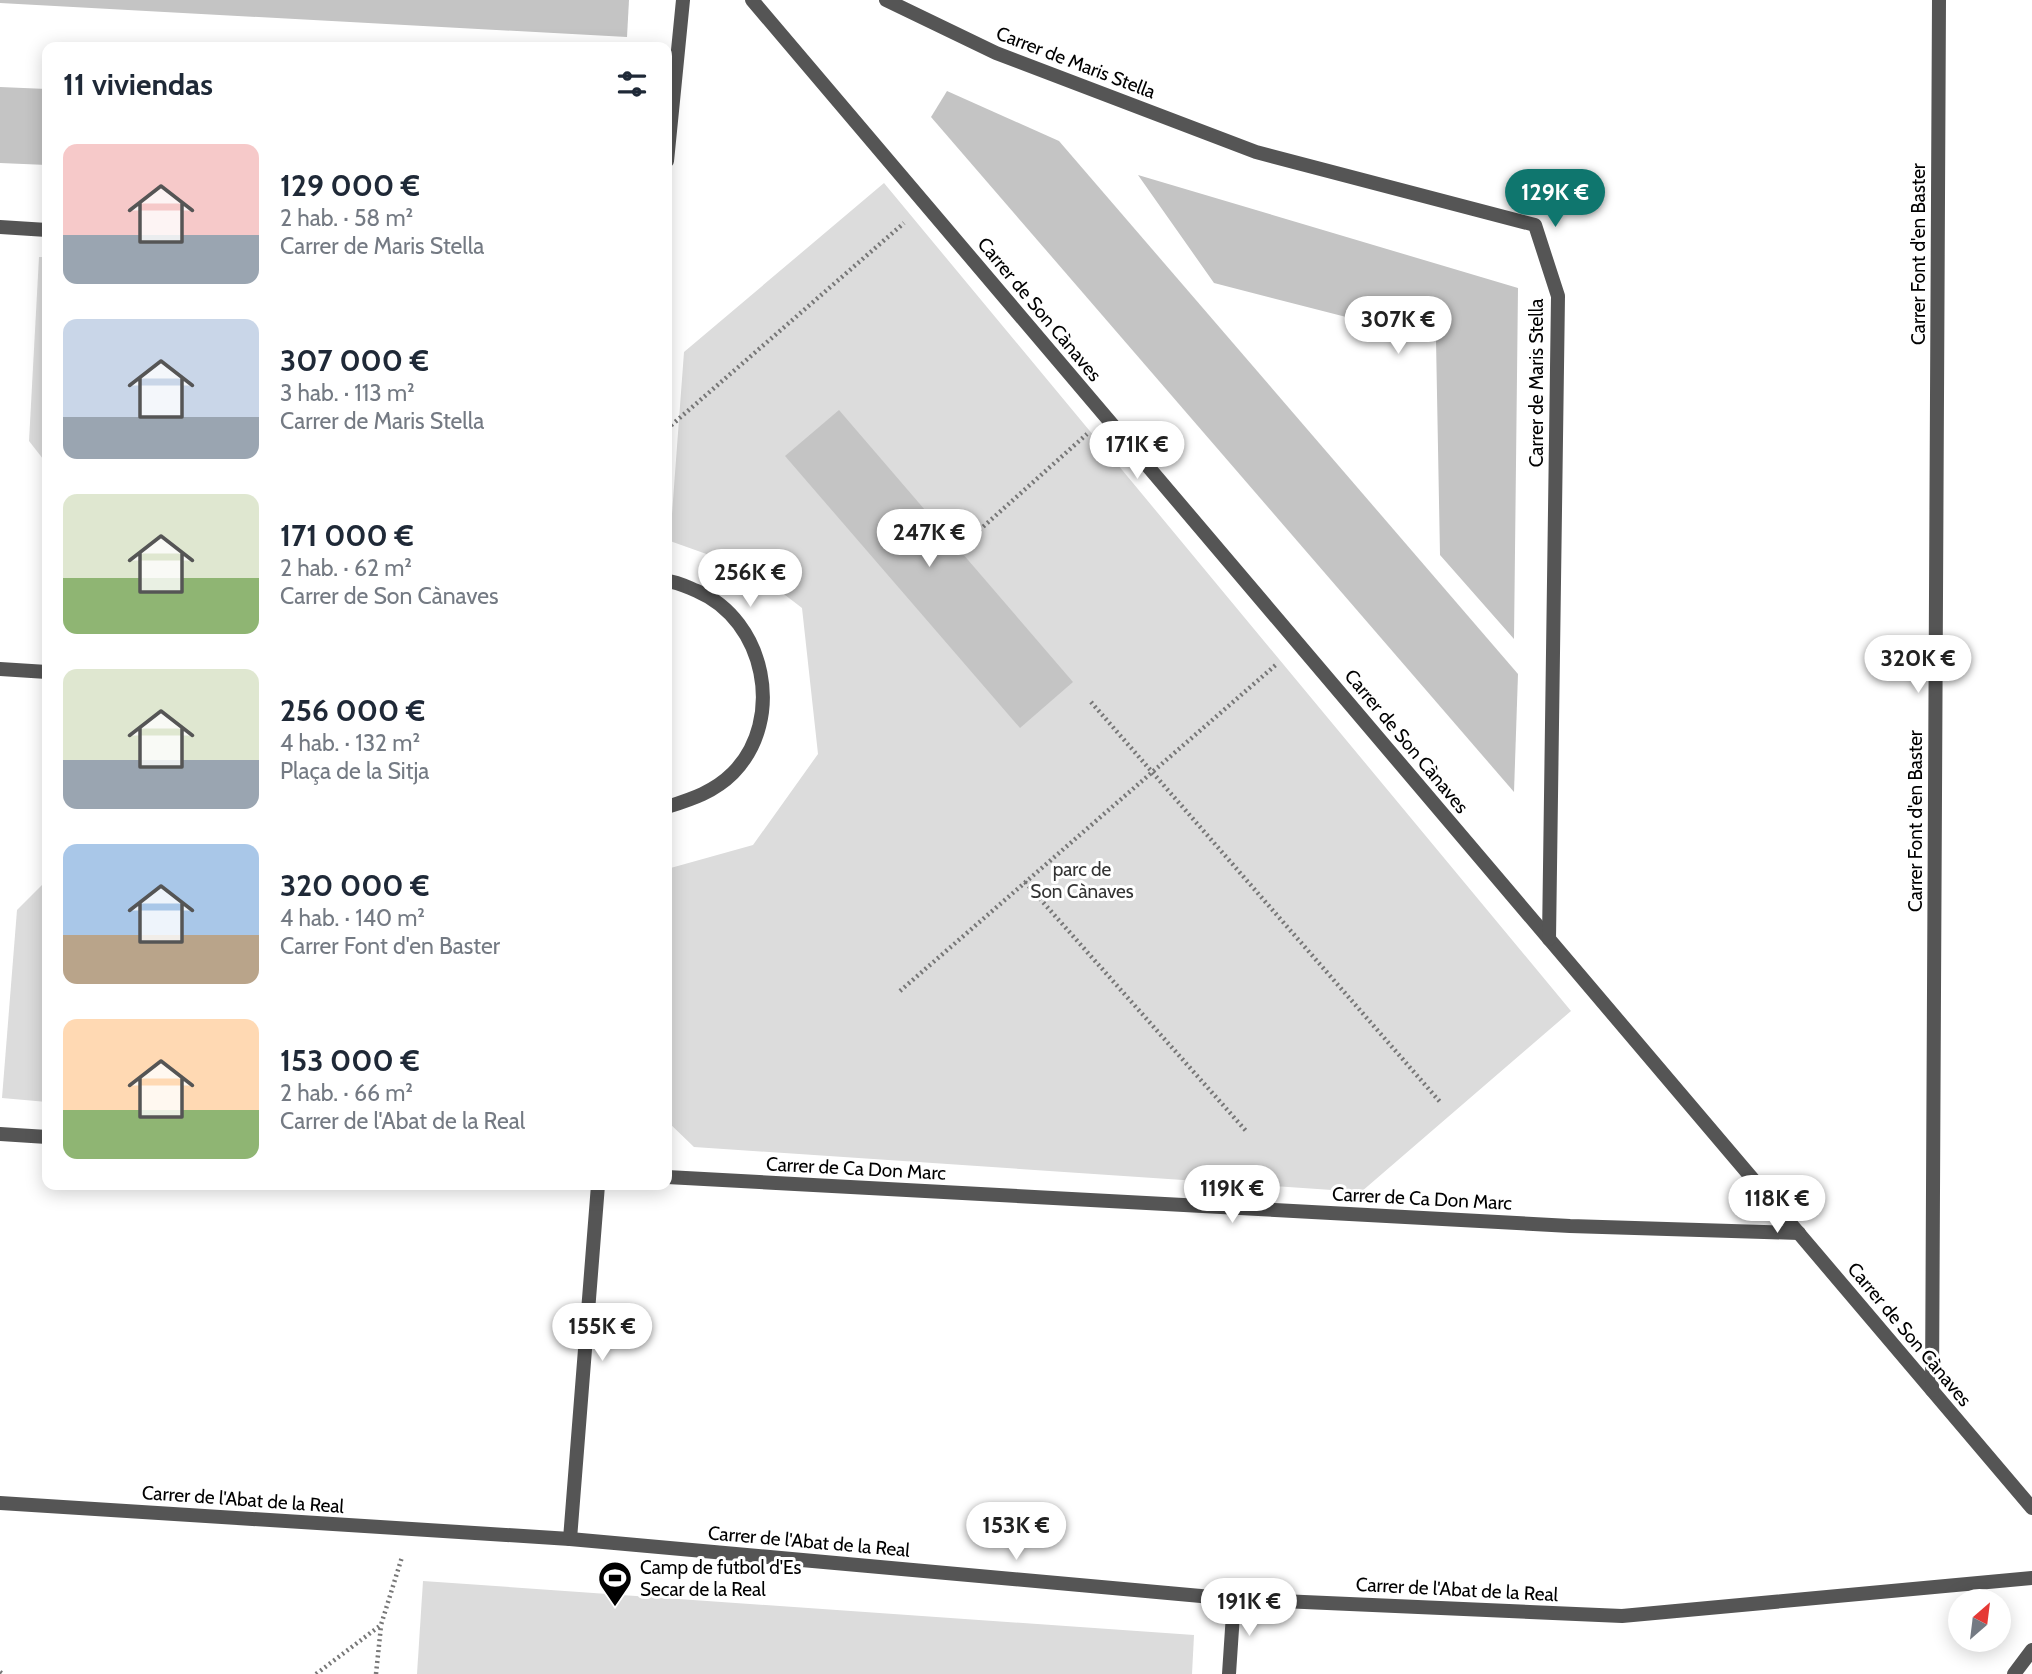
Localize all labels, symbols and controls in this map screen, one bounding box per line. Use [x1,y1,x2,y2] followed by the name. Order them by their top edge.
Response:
[993,22,1159,103] street label: Carrer de Maris Stella
[613,65,651,103] icon: filters
[63,66,213,103] text: 11 viviendas
[1907,163,1930,345] street label: Carrer Font d'en Baster
[280,167,420,204] text: 129 000 €
[1498,170,1612,229] pin: 129K €
[119,172,203,256] icon: home
[1521,178,1589,206] text: 129K €
[280,204,413,232] text: 2 hab. · 58 m²
[280,232,484,260] text: Carrer de Maris Stella
[973,233,1107,386] street label: Carrer de Son Cànaves
[1341,296,1455,356] pin: 307K €
[1525,299,1548,467] street label: Carrer de Maris Stella
[1361,305,1435,333] text: 307K €
[280,342,429,379] text: 307 000 €
[119,347,203,431] icon: home
[280,379,415,407] text: 3 hab. · 113 m²
[280,407,484,435] text: Carrer de Maris Stella
[1080,421,1194,481] pin: 171K €
[1105,430,1169,458] text: 171K €
[872,510,986,569] pin: 247K €
[280,517,414,554] text: 171 000 €
[893,518,965,546] text: 247K €
[119,522,203,606] icon: home
[693,550,807,609] pin: 256K €
[280,554,412,582] text: 2 hab. · 62 m²
[714,558,786,586] text: 256K €
[280,582,499,610] text: Carrer de Son Cànaves
[1861,636,1975,695] pin: 320K €
[1880,644,1956,672] text: 320K €
[1340,665,1474,818] street label: Carrer de Son Cànaves
[280,692,425,729] text: 256 000 €
[119,697,203,781] icon: home
[280,729,420,757] text: 4 hab. · 132 m²
[1904,730,1927,912] street label: Carrer Font d'en Baster
[280,757,429,785] text: Plaça de la Sitja
[1030,858,1134,903] park label: parc de Son Cànaves
[280,867,430,904] text: 320 000 €
[119,872,203,956] icon: home
[280,904,425,932] text: 4 hab. · 140 m²
[280,932,500,960] text: Carrer Font d'en Baster
[280,1042,420,1079] text: 153 000 €
[119,1047,203,1131] icon: home
[280,1079,413,1107] text: 2 hab. · 66 m²
[280,1107,525,1135] text: Carrer de l'Abat de la Real
[765,1152,947,1185] street label: Carrer de Ca Don Marc
[1175,1166,1289,1225] pin: 119K €
[1200,1174,1264,1202] text: 119K €
[1720,1176,1834,1235] pin: 118K €
[1331,1182,1513,1215] street label: Carrer de Ca Don Marc
[1744,1184,1810,1212] text: 118K €
[1843,1258,1977,1411] street label: Carrer de Son Cànaves
[545,1304,659,1363] pin: 155K €
[568,1312,636,1340] text: 155K €
[141,1481,345,1518] street label: Carrer de l'Abat de la Real
[959,1502,1073,1562] pin: 153K €
[982,1511,1050,1539] text: 153K €
[707,1521,911,1562] street label: Carrer de l'Abat de la Real
[640,1556,802,1601] place label: Camp de futbol d'Es Secar de la Real
[596,1559,634,1608] sports icon: Camp de futbol d'Es Secar de la Real
[1355,1573,1559,1606] street label: Carrer de l'Abat de la Real
[1192,1578,1306,1638] pin: 191K €
[1217,1587,1281,1615] text: 191K €
[1948,1589,2011,1652] north arrow
[1948,1589,2011,1652] map controls

